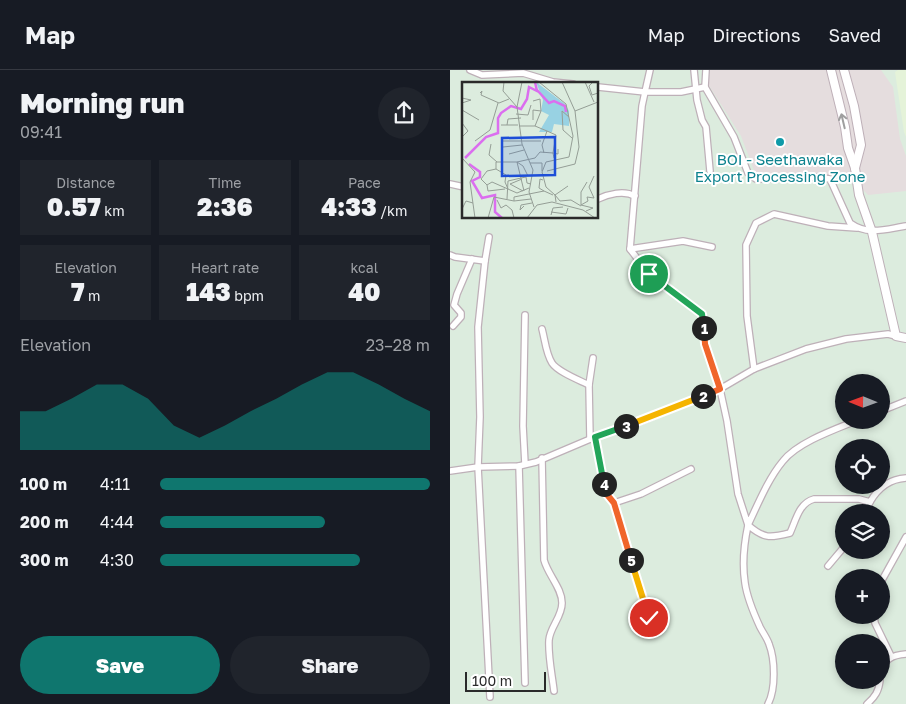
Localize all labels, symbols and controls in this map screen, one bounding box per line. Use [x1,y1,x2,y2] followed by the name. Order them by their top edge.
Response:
[25,20,75,49] text: Map
[648,24,684,46] text: Map
[712,24,800,46] text: Directions
[828,24,881,46] text: Saved
[462,82,599,219] inset map
[20,86,184,119] text: Morning run
[378,87,430,139] button: share
[838,113,847,129] one-way arrow
[20,122,62,142] text: 09:41
[774,136,786,148] marker: BOI - Seethawaka Export Processing Zone
[695,150,866,185] place label: BOI - Seethawaka Export Processing Zone
[56,174,115,191] text: Distance
[209,174,241,191] text: Time
[348,174,381,191] text: Pace
[47,191,101,222] text: 0.57
[197,191,253,222] text: 2:36
[321,191,377,222] text: 4:33
[101,202,125,219] text: km
[377,202,407,219] text: /km
[628,253,670,295] pin
[55,259,117,276] text: Elevation
[191,259,259,276] text: Heart rate
[350,259,378,276] text: kcal
[635,260,663,288] icon: arrive
[71,276,85,307] text: 7
[186,276,231,307] text: 143
[348,276,381,307] text: 40
[85,287,100,304] text: m
[231,287,264,304] text: bpm
[692,316,716,340] pin: 1
[701,320,708,337] text: 1
[20,335,91,355] text: Elevation
[366,335,430,355] text: 23–28 m
[835,374,890,429] north arrow
[835,374,890,689] map controls
[690,384,716,408] pin: 2
[699,388,708,405] text: 2
[614,414,638,438] pin: 3
[622,418,631,435] text: 3
[835,439,890,494] button: locate
[592,472,616,496] pin: 4
[20,474,67,494] text: 100 m
[100,474,130,494] text: 4:11
[600,476,609,493] text: 4
[835,504,890,559] button: layers
[20,512,69,532] text: 200 m
[100,512,134,532] text: 4:44
[618,548,644,572] pin: 5
[20,550,69,570] text: 300 m
[100,550,134,570] text: 4:30
[627,552,636,569] text: 5
[835,569,890,624] button: +
[628,597,670,639] pin
[635,604,663,632] icon: check
[835,634,890,689] button: −
[20,636,220,694] button: Save
[230,636,430,694] button: Share
[465,669,546,692] scale bar
[472,672,512,689] text: 100 m

